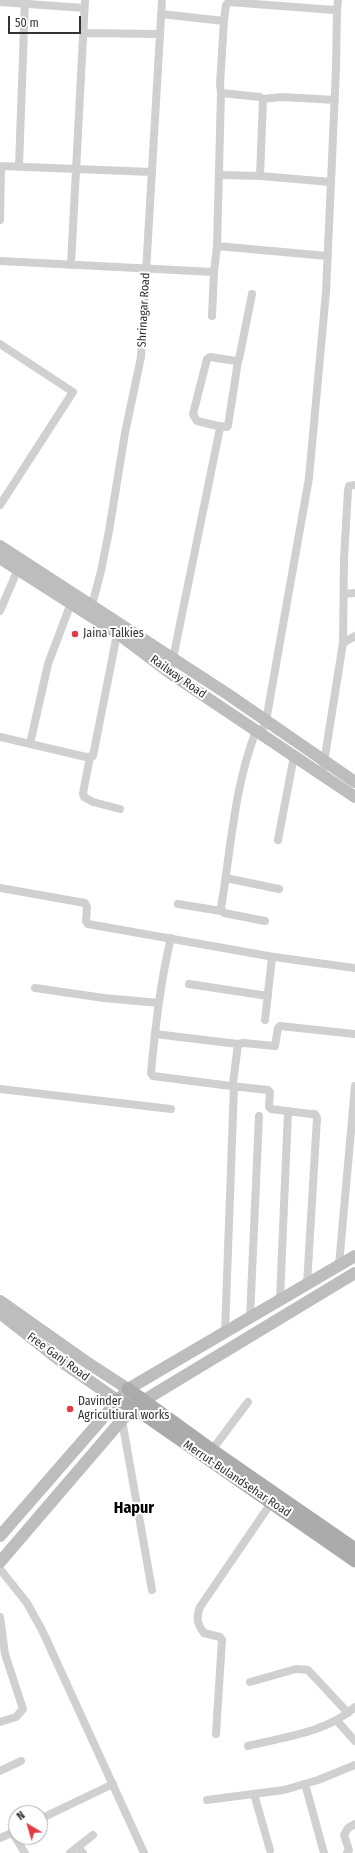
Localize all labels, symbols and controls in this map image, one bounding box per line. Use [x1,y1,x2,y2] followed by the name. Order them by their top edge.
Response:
[10,8,83,34] scale bar
[15,16,39,30] text: 50 m
[135,272,153,348] street label: Shrinagar Road
[83,627,144,641] place label: Jaina Talkies
[70,629,80,639] marker: Jaina Talkies
[147,652,209,702] street label: Railway Road
[24,1330,92,1384] street label: Free Ganj Road
[78,1395,169,1423] place label: Davinder Agricultiural works
[65,1404,75,1414] marker: Davinder Agricultiural works
[180,1438,294,1520] street label: Merrut-Bulandsehar Road
[114,1499,154,1519] district label: Hapur
[8,1805,48,1845] north arrow
[14,1809,28,1823] text: N

